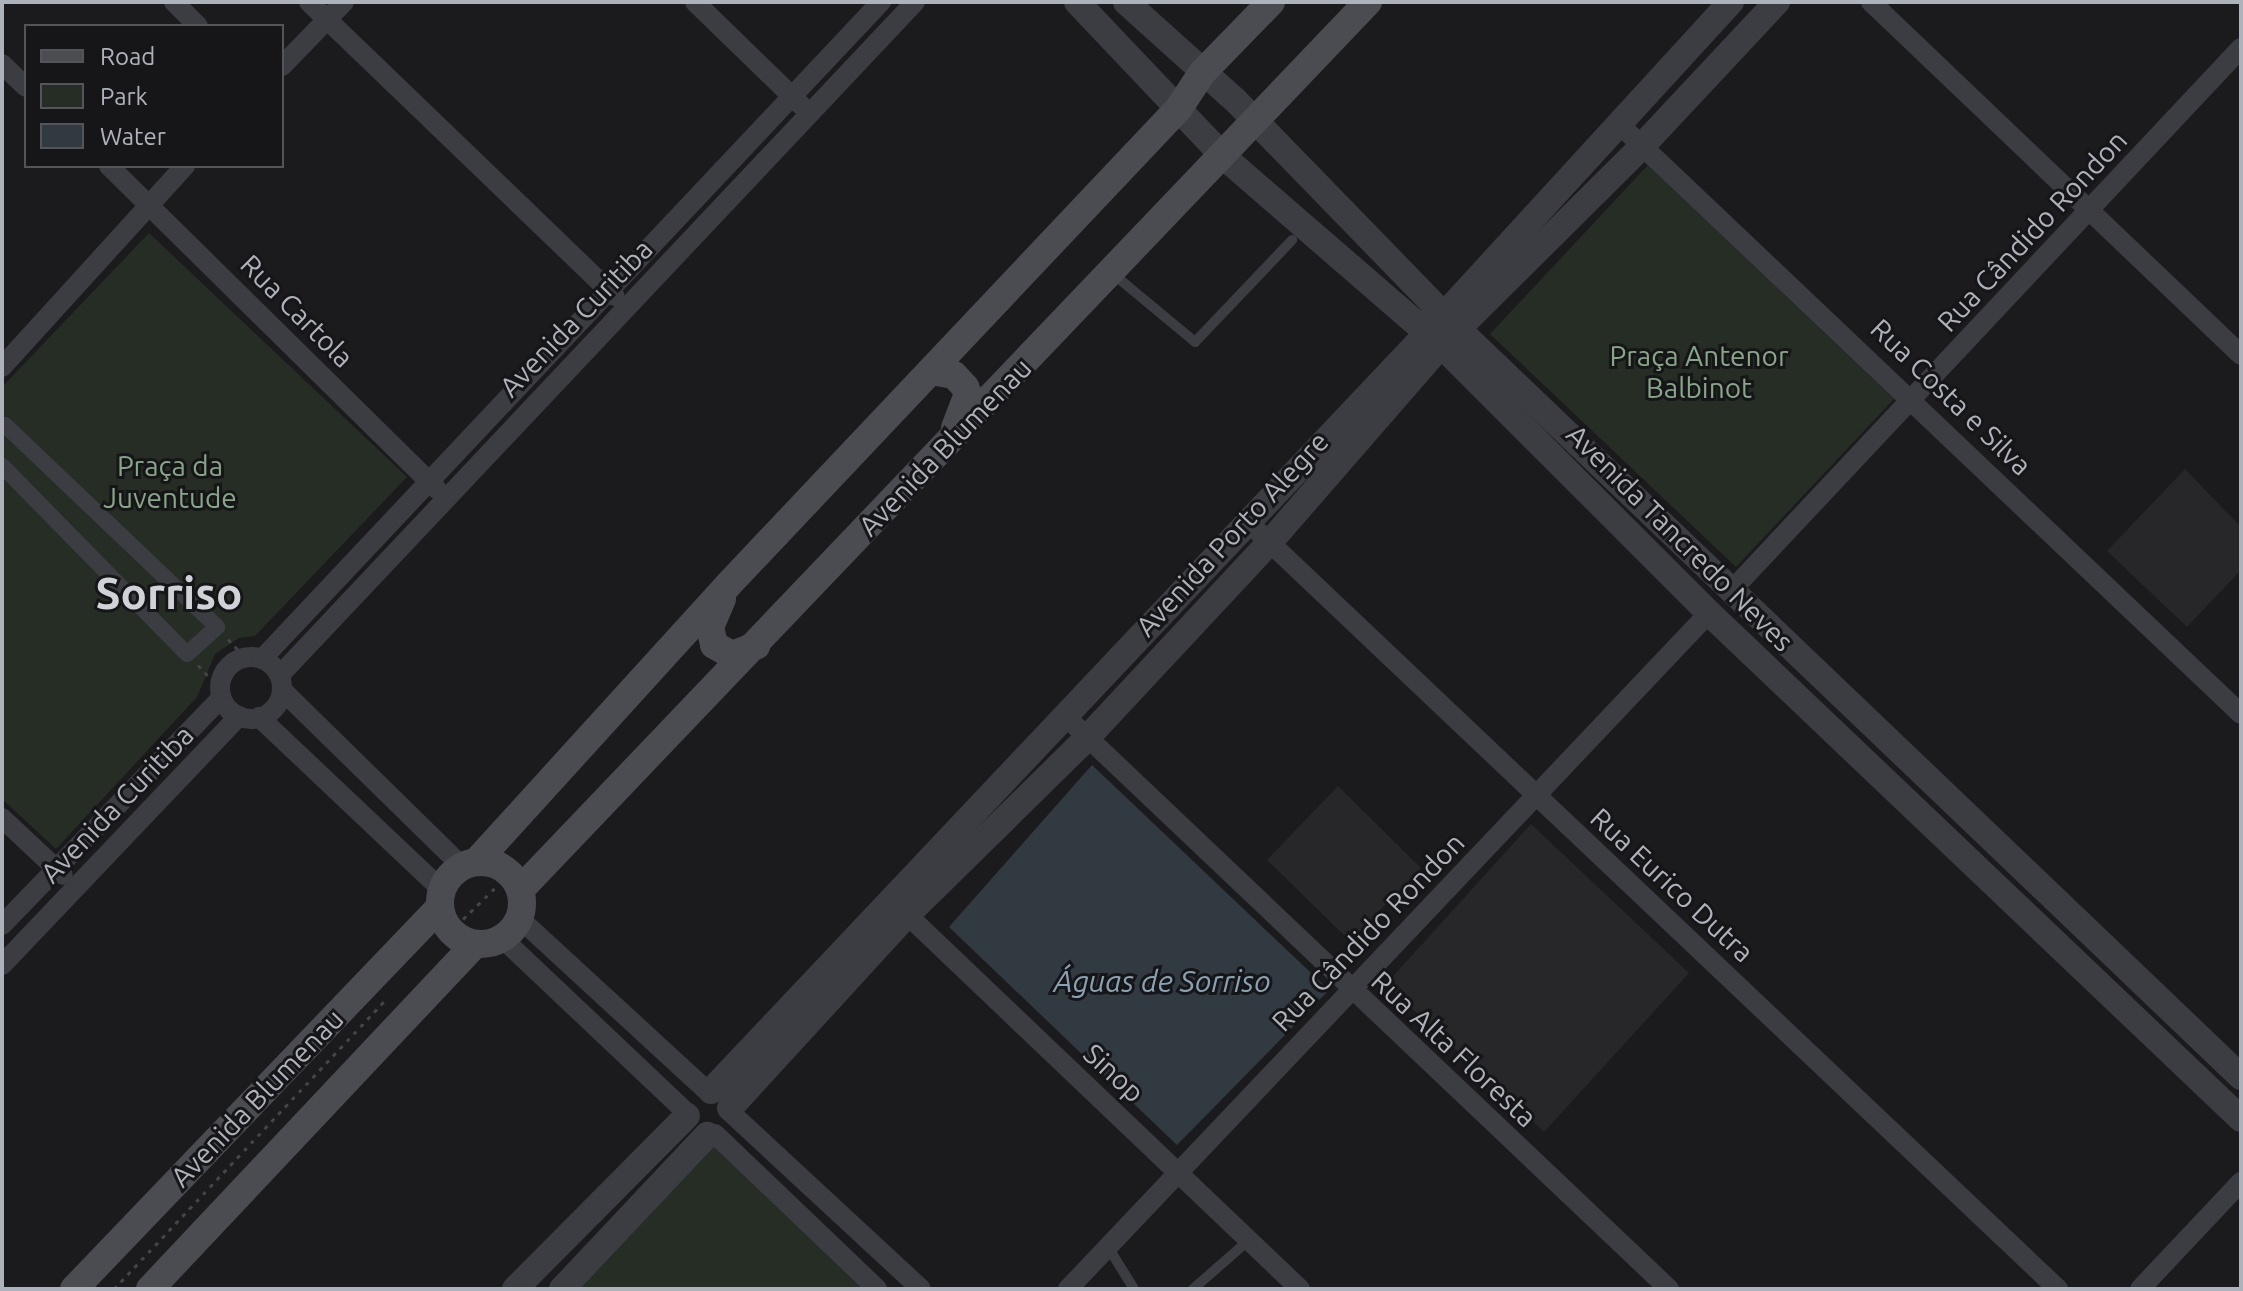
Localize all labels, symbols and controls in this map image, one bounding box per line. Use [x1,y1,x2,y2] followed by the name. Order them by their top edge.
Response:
[24,24,284,168] legend
[100,43,155,70] text: Road
[100,83,148,110] text: Park
[100,123,166,150] text: Water
[1930,123,2134,339] street label: Rua Cândido Rondon
[492,232,660,404] street label: Avenida Curitiba
[234,248,360,374] street label: Rua Cartola
[1864,312,2038,482] street label: Rua Costa e Silva
[1609,339,1789,405] park label: Praça Antenor Balbinot
[852,351,1038,543] street label: Avenida Blumenau
[1560,418,1800,658] street label: Avenida Tancredo Neves
[1129,425,1335,643] street label: Avenida Porto Alegre
[103,449,237,515] park label: Praça da Juventude
[95,567,243,619] district label: Sorriso
[33,718,201,890] street label: Avenida Curitiba
[1584,801,1760,969] street label: Rua Eurico Dutra
[1265,826,1471,1038] street label: Rua Cândido Rondon
[1054,963,1270,999] water label: Águas de Sorriso
[1364,964,1544,1134] street label: Rua Alta Floresta
[164,1002,350,1194] street label: Avenida Blumenau
[1077,1037,1151,1109] street label: Sinop

